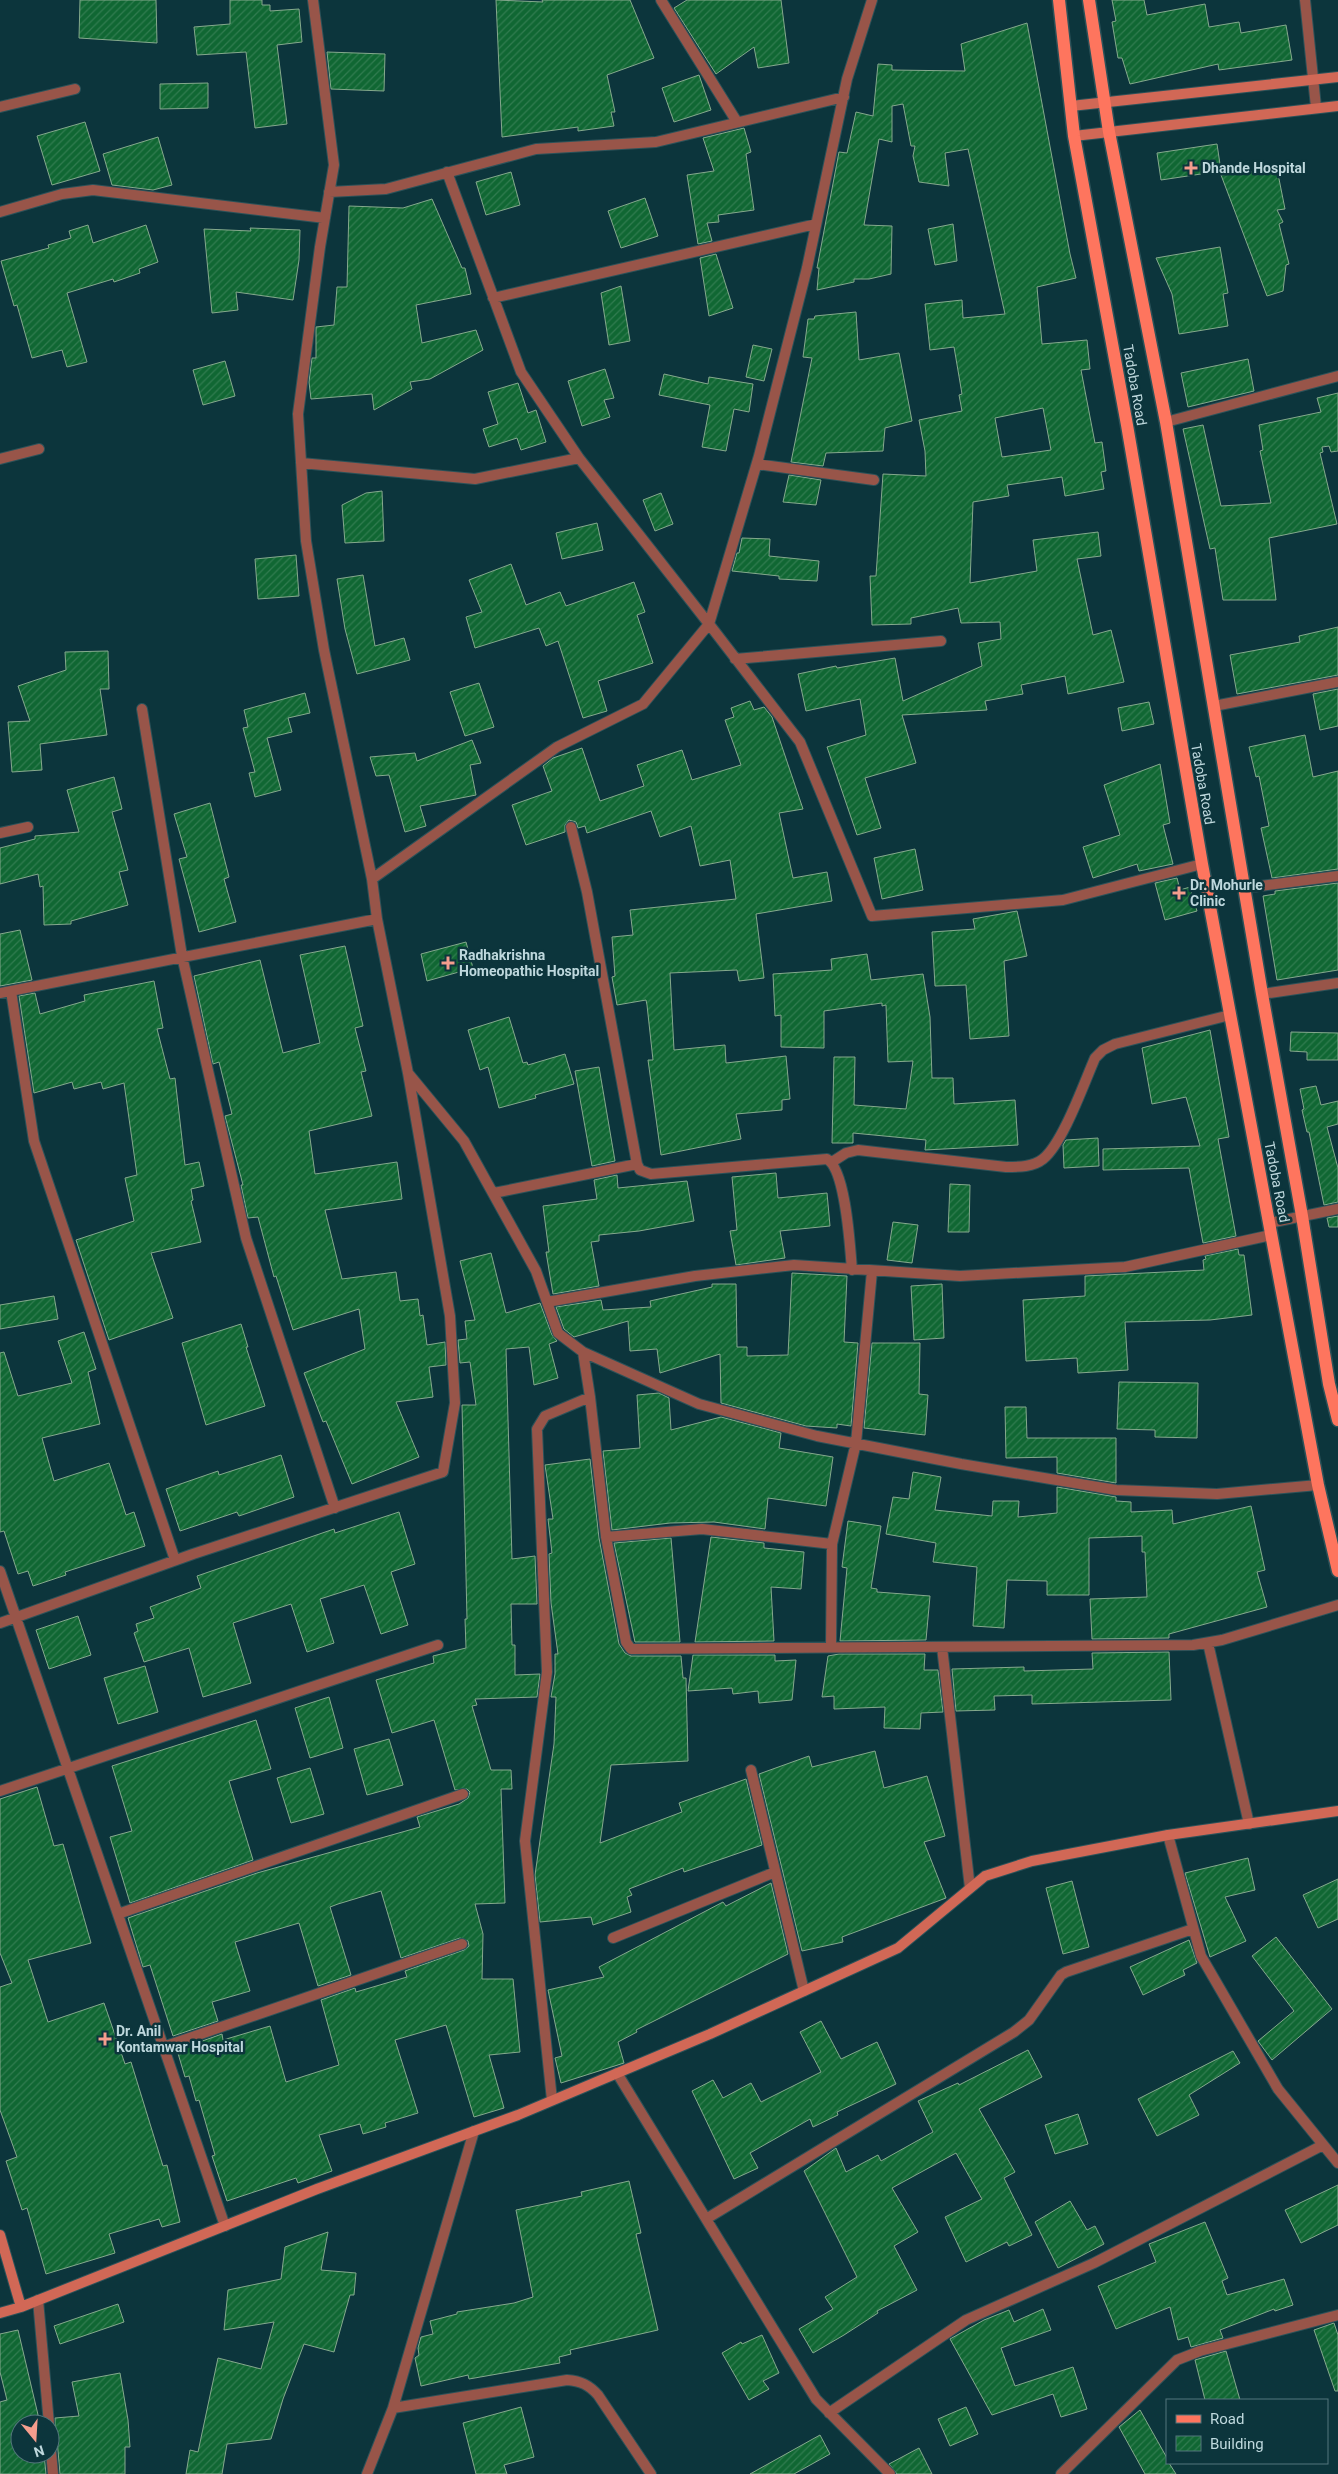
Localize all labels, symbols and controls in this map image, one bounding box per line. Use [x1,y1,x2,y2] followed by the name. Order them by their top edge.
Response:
[1202,160,1306,176] place label: Dhande Hospital
[1184,161,1198,175] marker: Dhande Hospital
[1120,343,1150,427] street label: Tadoba Road
[1188,742,1218,826] street label: Tadoba Road
[1190,877,1263,909] place label: Dr. Mohurle Clinic
[1172,886,1186,900] marker: Dr. Mohurle Clinic
[459,947,599,979] place label: Radhakrishna Homeopathic Hospital
[441,956,455,970] marker: Radhakrishna Homeopathic Hospital
[1261,1140,1293,1224] street label: Tadoba Road
[116,2023,244,2055] place label: Dr. Anil Kontamwar Hospital
[98,2032,112,2046] marker: Dr. Anil Kontamwar Hospital
[1166,2399,1328,2464] legend
[1210,2410,1244,2428] text: Road
[10,2414,60,2464] north arrow
[1210,2435,1264,2453] text: Building
[32,2442,46,2461] text: N

